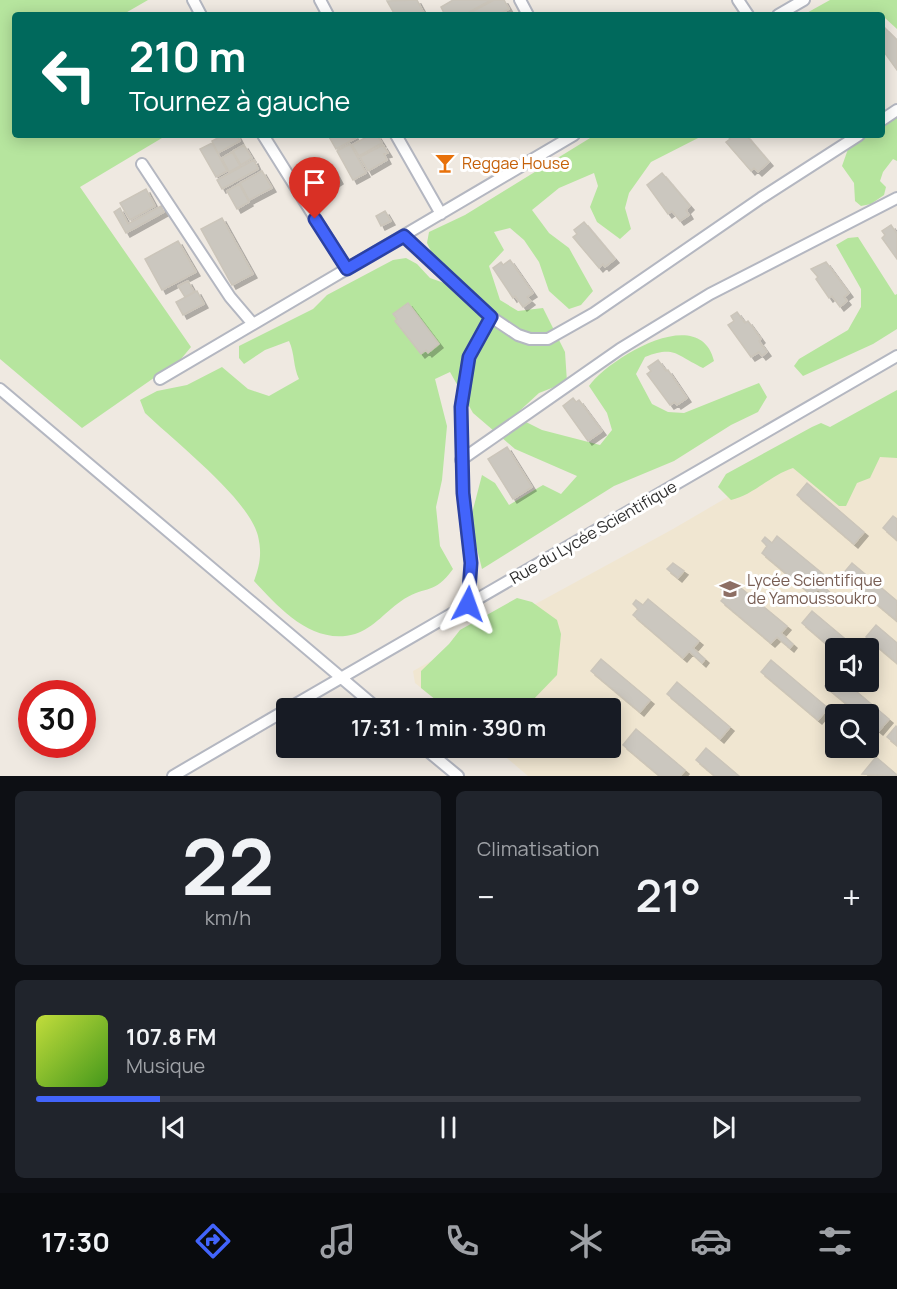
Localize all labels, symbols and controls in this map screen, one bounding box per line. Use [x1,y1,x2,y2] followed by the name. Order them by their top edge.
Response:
[129,27,246,85] text: 210 m
[30,36,108,114] icon: left
[129,82,350,119] text: Tournez à gauche
[433,151,457,175] bar icon: Reggae House
[462,152,570,174] place label: Reggae House
[289,157,340,219] pin
[298,166,331,199] icon: arrive
[505,475,681,589] street label: Rue du Lycée Scientifique
[747,569,882,609] place label: Lycée Scientifique de Yamoussoukro
[436,572,500,636] position arrow
[718,577,742,601] school or university icon: Lycée Scientifique de Yamoussoukro
[825,638,879,758] map controls
[825,638,879,692] button: sound
[18,680,96,758] speed limit sign: 30
[825,704,879,758] button: search
[351,713,546,743] text: 17:31 · 1 min · 390 m
[182,812,274,918] text: 22
[477,835,599,862] text: Climatisation
[636,864,701,926] text: 21°
[477,874,495,919] text: −
[842,874,861,919] text: +
[205,904,251,931] text: km/h
[126,1022,216,1052] text: 107.8 FM
[126,1052,205,1079] text: Musique
[157,1111,190,1144] icon: previous
[432,1111,465,1144] icon: pause
[707,1111,740,1144] icon: next
[192,1220,234,1262] icon: directions
[317,1220,359,1262] icon: music
[441,1220,483,1262] icon: phone
[565,1220,607,1262] icon: climate
[690,1220,732,1262] icon: car
[814,1220,856,1262] icon: filters
[41,1223,110,1260] text: 17:30

